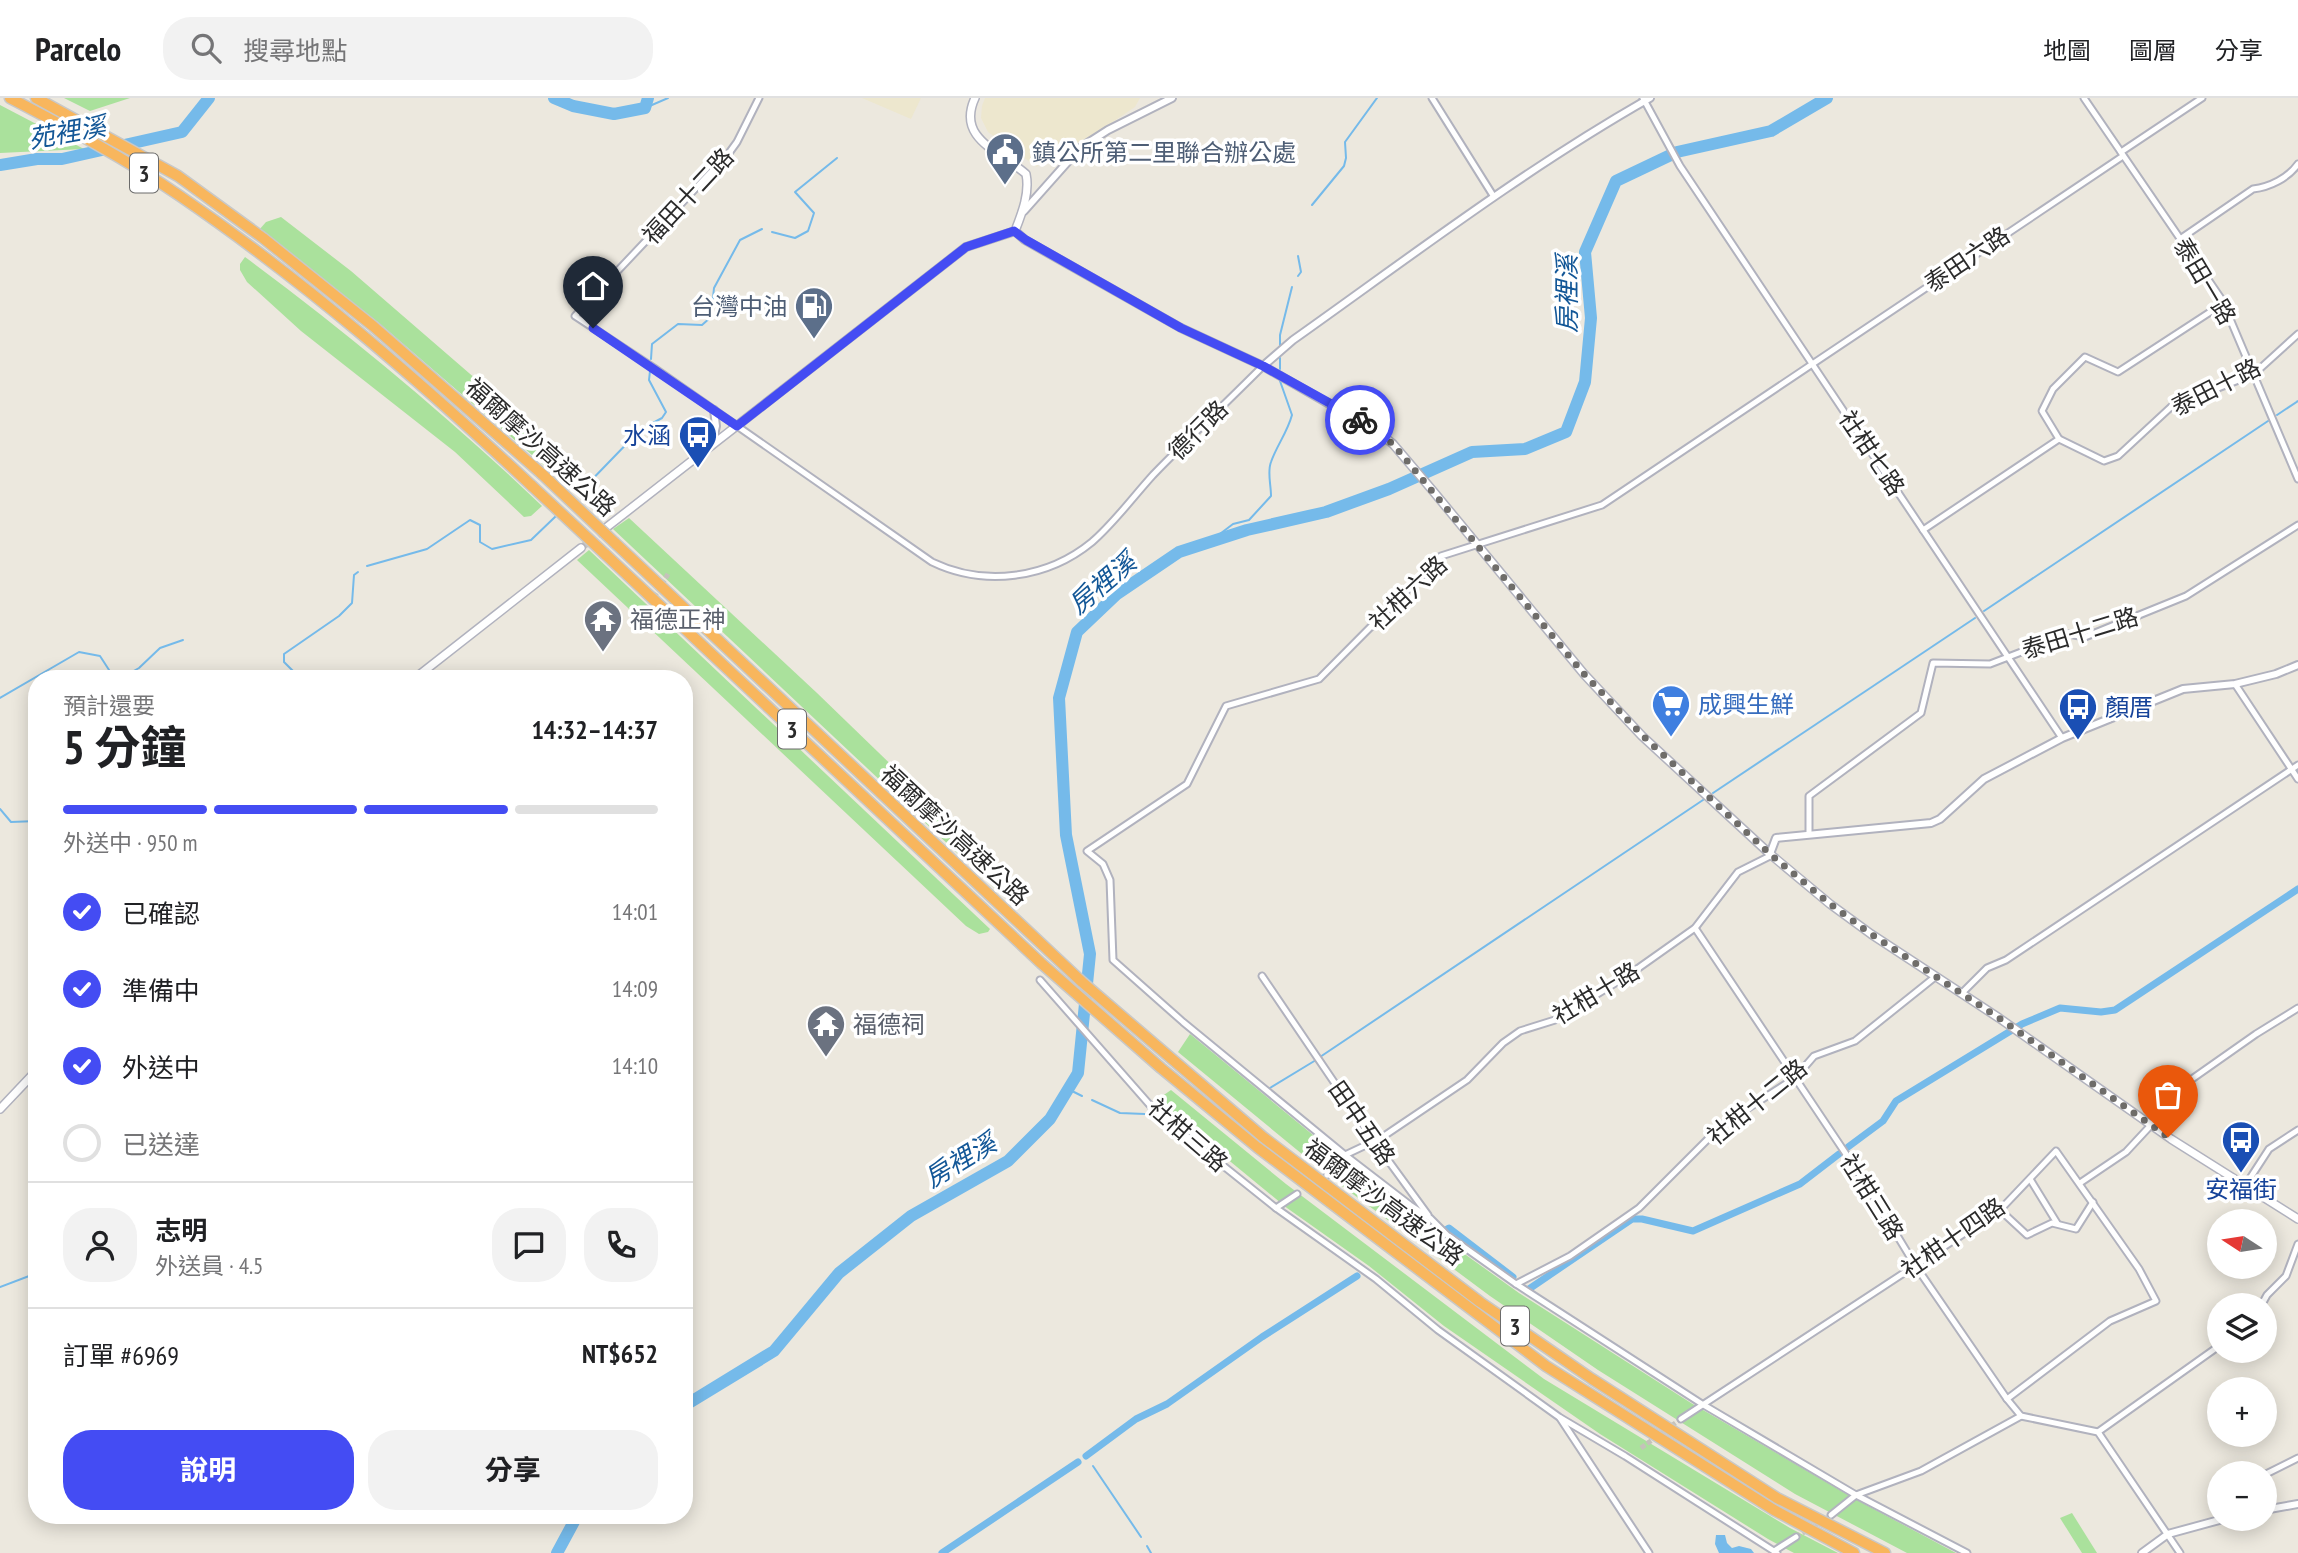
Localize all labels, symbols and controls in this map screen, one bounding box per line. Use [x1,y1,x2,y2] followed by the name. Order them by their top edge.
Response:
[163,17,653,80] search box
[35,27,121,70] text: Parcelo
[187,29,225,67] icon: search
[243,34,347,67] text: 搜尋地點
[2043,35,2091,66] text: 地圖
[2129,35,2177,66] text: 圖層
[2215,35,2263,66] text: 分享
[26,108,112,155] water label: 苑裡溪
[984,131,1026,186] public building icon: 鎮公所第二里聯合辦公處
[1032,137,1296,168] place label: 鎮公所第二里聯合辦公處
[636,142,740,250] street label: 福田十二路
[130,153,158,192] road number: 3
[1919,219,2015,299] street label: 泰田六路
[2167,232,2243,330] street label: 泰田一路
[1550,251,1583,333] water label: 房裡溪
[563,256,623,328] pin
[574,267,612,305] icon: home
[793,285,835,340] fuel station icon: 台灣中油
[691,291,787,322] place label: 台灣中油
[2166,351,2266,423] street label: 泰田十路
[459,371,623,523] street label: 福爾摩沙高速公路
[1325,385,1395,455] courier
[1162,394,1234,466] street label: 德行路
[1341,401,1379,439] icon: bike
[1832,405,1912,501] street label: 社柑七路
[677,414,719,469] bus stop icon: 水涵
[623,420,671,451] place label: 水涵
[1062,543,1146,621] water label: 房裡溪
[1362,549,1454,637] street label: 社柑六路
[582,598,624,653] temple icon: 福德正神
[2018,601,2142,665] street label: 泰田十二路
[630,604,726,635] place label: 福德正神
[1650,683,1692,738] supermarket icon: 成興生鮮
[2057,686,2099,741] bus stop icon: 顏厝
[1698,689,1794,720] place label: 成興生鮮
[63,691,155,720] text: 預計還要
[2105,692,2153,723] place label: 顏厝
[778,709,806,748] road number: 3
[531,713,658,746] text: 14:32–14:37
[63,717,186,777] text: 5 分鐘
[874,758,1036,912] street label: 福爾摩沙高速公路
[63,828,198,857] text: 外送中 · 950 m
[63,893,101,931] icon: check
[122,897,200,930] text: 已確認
[612,897,658,926] text: 14:01
[1547,955,1645,1031] street label: 社柑十路
[63,970,101,1008] icon: check
[122,974,200,1007] text: 準備中
[612,974,658,1003] text: 14:09
[805,1003,847,1058] temple icon: 福德祠
[853,1009,925,1040] place label: 福德祠
[63,1047,101,1085] icon: check
[122,1051,200,1084] text: 外送中
[612,1051,658,1080] text: 14:10
[1701,1052,1813,1152] street label: 社柑十二路
[2138,1065,2198,1137] pin
[1322,1075,1402,1171] street label: 田中五路
[2149,1076,2187,1114] icon: bag
[1142,1092,1234,1178] street label: 社柑三路
[2220,1119,2262,1174] bus stop icon: 安福街
[918,1124,1005,1194] water label: 房裡溪
[122,1128,200,1161] text: 已送達
[1298,1132,1470,1272] street label: 福爾摩沙高速公路
[1833,1148,1911,1246] street label: 社柑三路
[2205,1174,2277,1205] place label: 安福街
[1895,1191,2011,1285] street label: 社柑十四路
[63,1208,137,1282] button: person
[492,1208,566,1282] button: chat
[584,1208,658,1282] button: phone
[2207,1209,2277,1279] north arrow
[2207,1209,2277,1531] map controls
[155,1214,207,1247] text: 志明
[155,1251,263,1280] text: 外送員 · 4.5
[2207,1293,2277,1363] button: layers
[1501,1306,1529,1345] road number: 3
[582,1337,658,1370] text: NT$652
[63,1339,179,1372] text: 訂單 #6969
[2207,1377,2277,1447] button: +
[63,1430,354,1510] button: 說明
[368,1430,658,1510] button: 分享
[2207,1461,2277,1531] button: −

